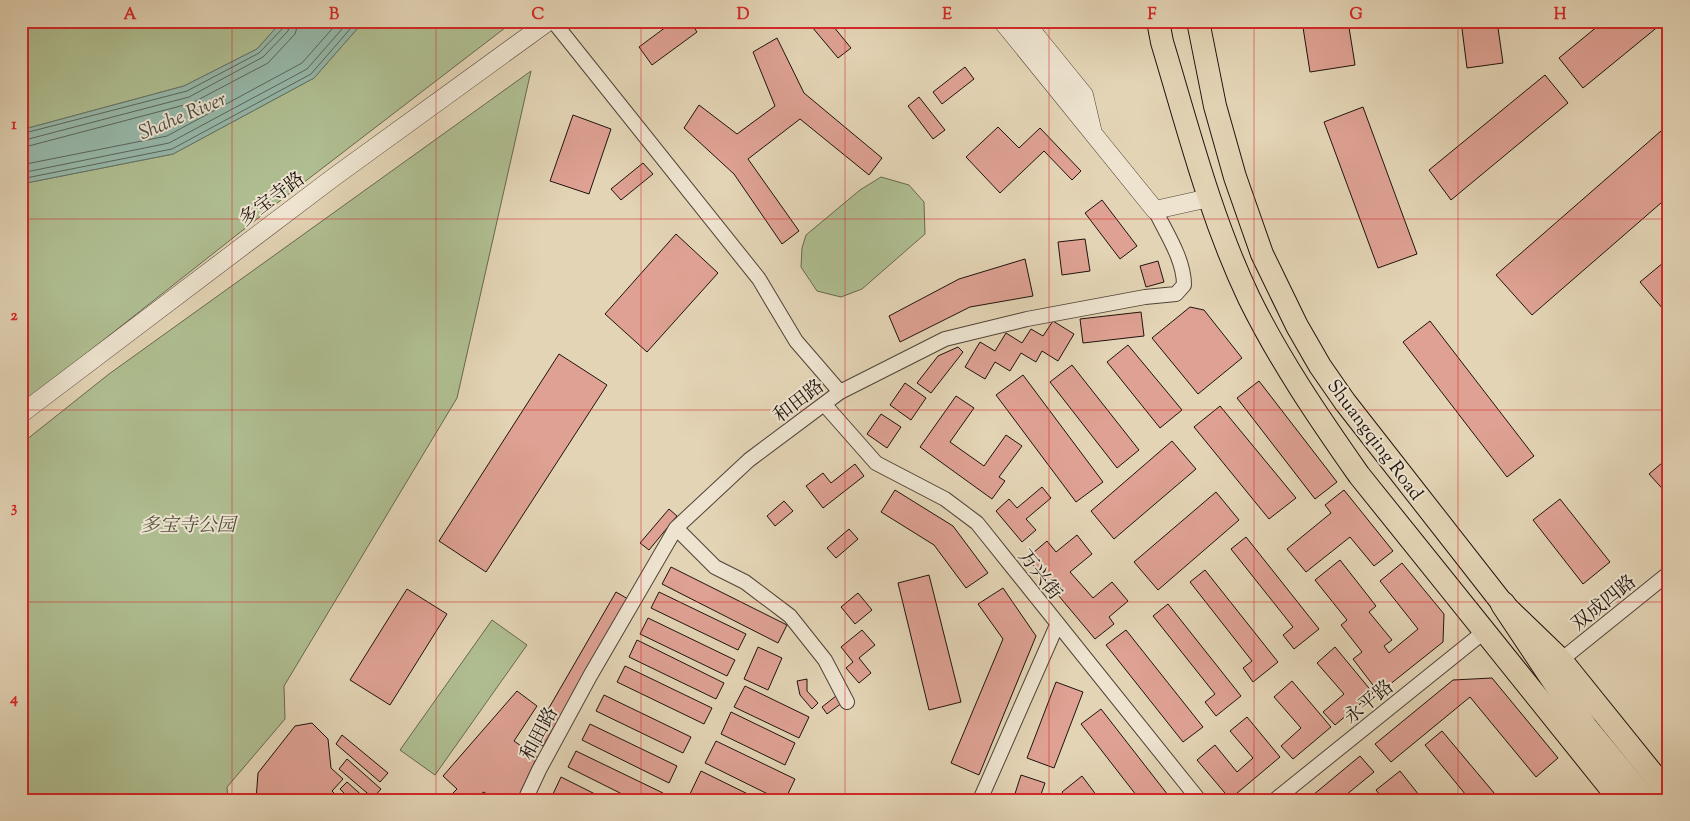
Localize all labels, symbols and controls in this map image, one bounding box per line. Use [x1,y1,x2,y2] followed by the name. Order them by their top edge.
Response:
[124,4,137,27] text: A
[329,4,339,27] text: B
[532,4,545,27] text: C
[737,4,750,27] text: D
[942,4,952,27] text: E
[1148,4,1157,27] text: F
[1349,4,1363,27] text: G
[1554,4,1567,27] text: H
[135,86,231,149] water label: Shahe River
[11,114,17,137] text: 1
[234,166,311,234] street label: 多宝寺路
[10,305,18,328] text: 2
[769,374,830,430] street label: 和田路
[1320,374,1429,507] street label: Shuangqing Road
[11,497,18,520] text: 3
[140,513,238,540] park label: 多宝寺公园
[1011,545,1067,606] street label: 万兴街
[1567,570,1643,638] street label: 双成四路
[1339,675,1400,731] street label: 永平路
[9,688,18,711] text: 4
[515,703,566,766] street label: 和田路

